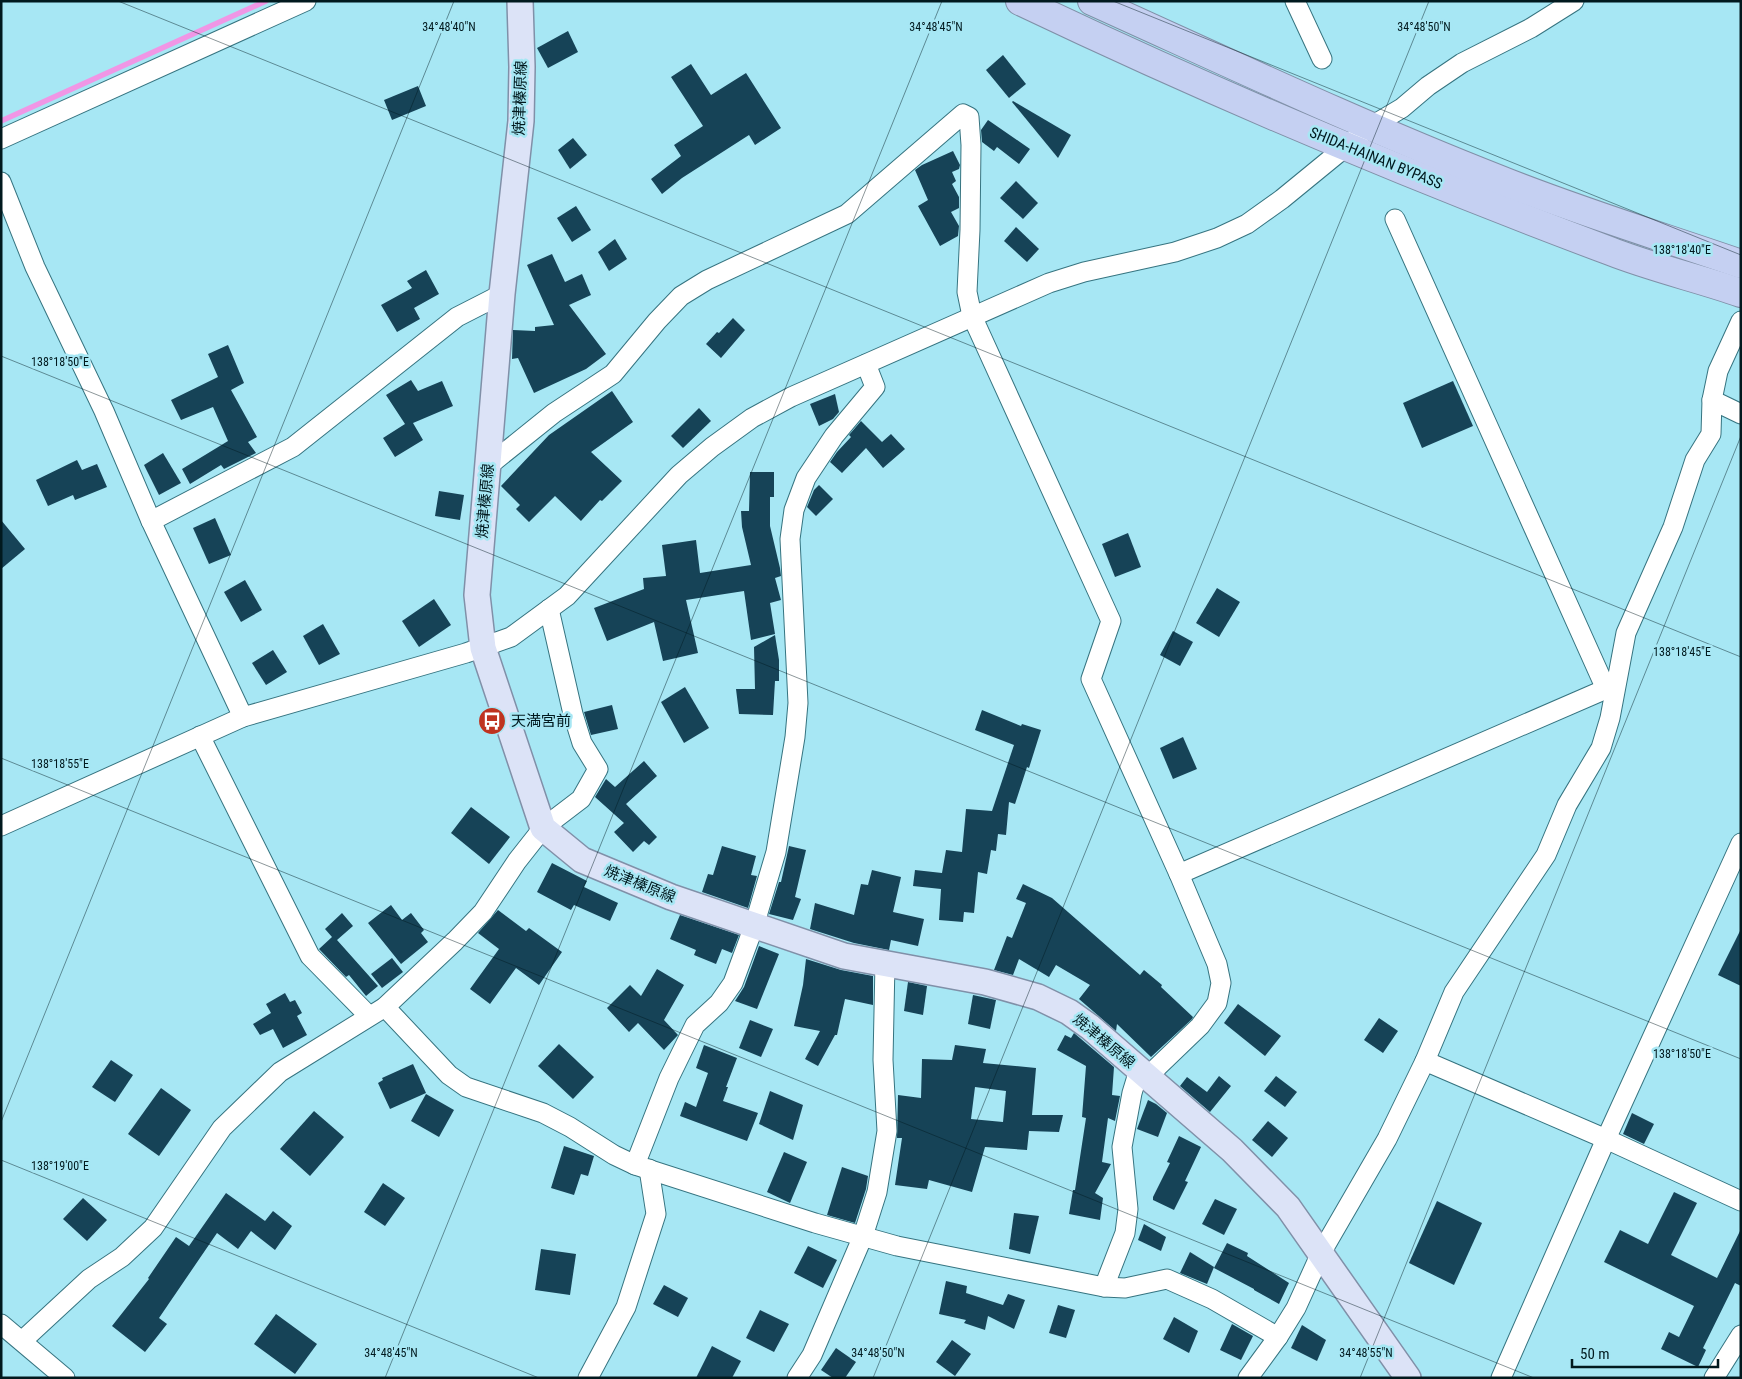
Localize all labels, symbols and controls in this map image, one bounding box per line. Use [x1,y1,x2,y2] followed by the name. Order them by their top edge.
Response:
[422,20,476,34] text: 34°48'40"N
[909,20,963,34] text: 34°48'45"N
[1397,20,1451,34] text: 34°48'50"N
[510,60,530,136] street label: 焼津榛原線
[1307,123,1445,193] street label: SHIDA-HAINAN BYPASS
[1653,243,1711,257] text: 138°18'40"E
[31,355,89,369] text: 138°18'50"E
[473,463,497,539] street label: 焼津榛原線
[1653,645,1711,659] text: 138°18'45"E
[477,706,507,736] bus stop icon: 天満宮前
[511,712,571,730] place label: 天満宮前
[31,757,89,771] text: 138°18'55"E
[602,862,678,906] street label: 焼津榛原線
[1069,1010,1139,1072] street label: 焼津榛原線
[1653,1047,1711,1061] text: 138°18'50"E
[31,1159,89,1173] text: 138°19'00"E
[1572,1336,1718,1368] scale bar
[1580,1345,1610,1363] text: 50 m
[364,1346,418,1360] text: 34°48'45"N
[851,1346,905,1360] text: 34°48'50"N
[1339,1346,1393,1360] text: 34°48'55"N

